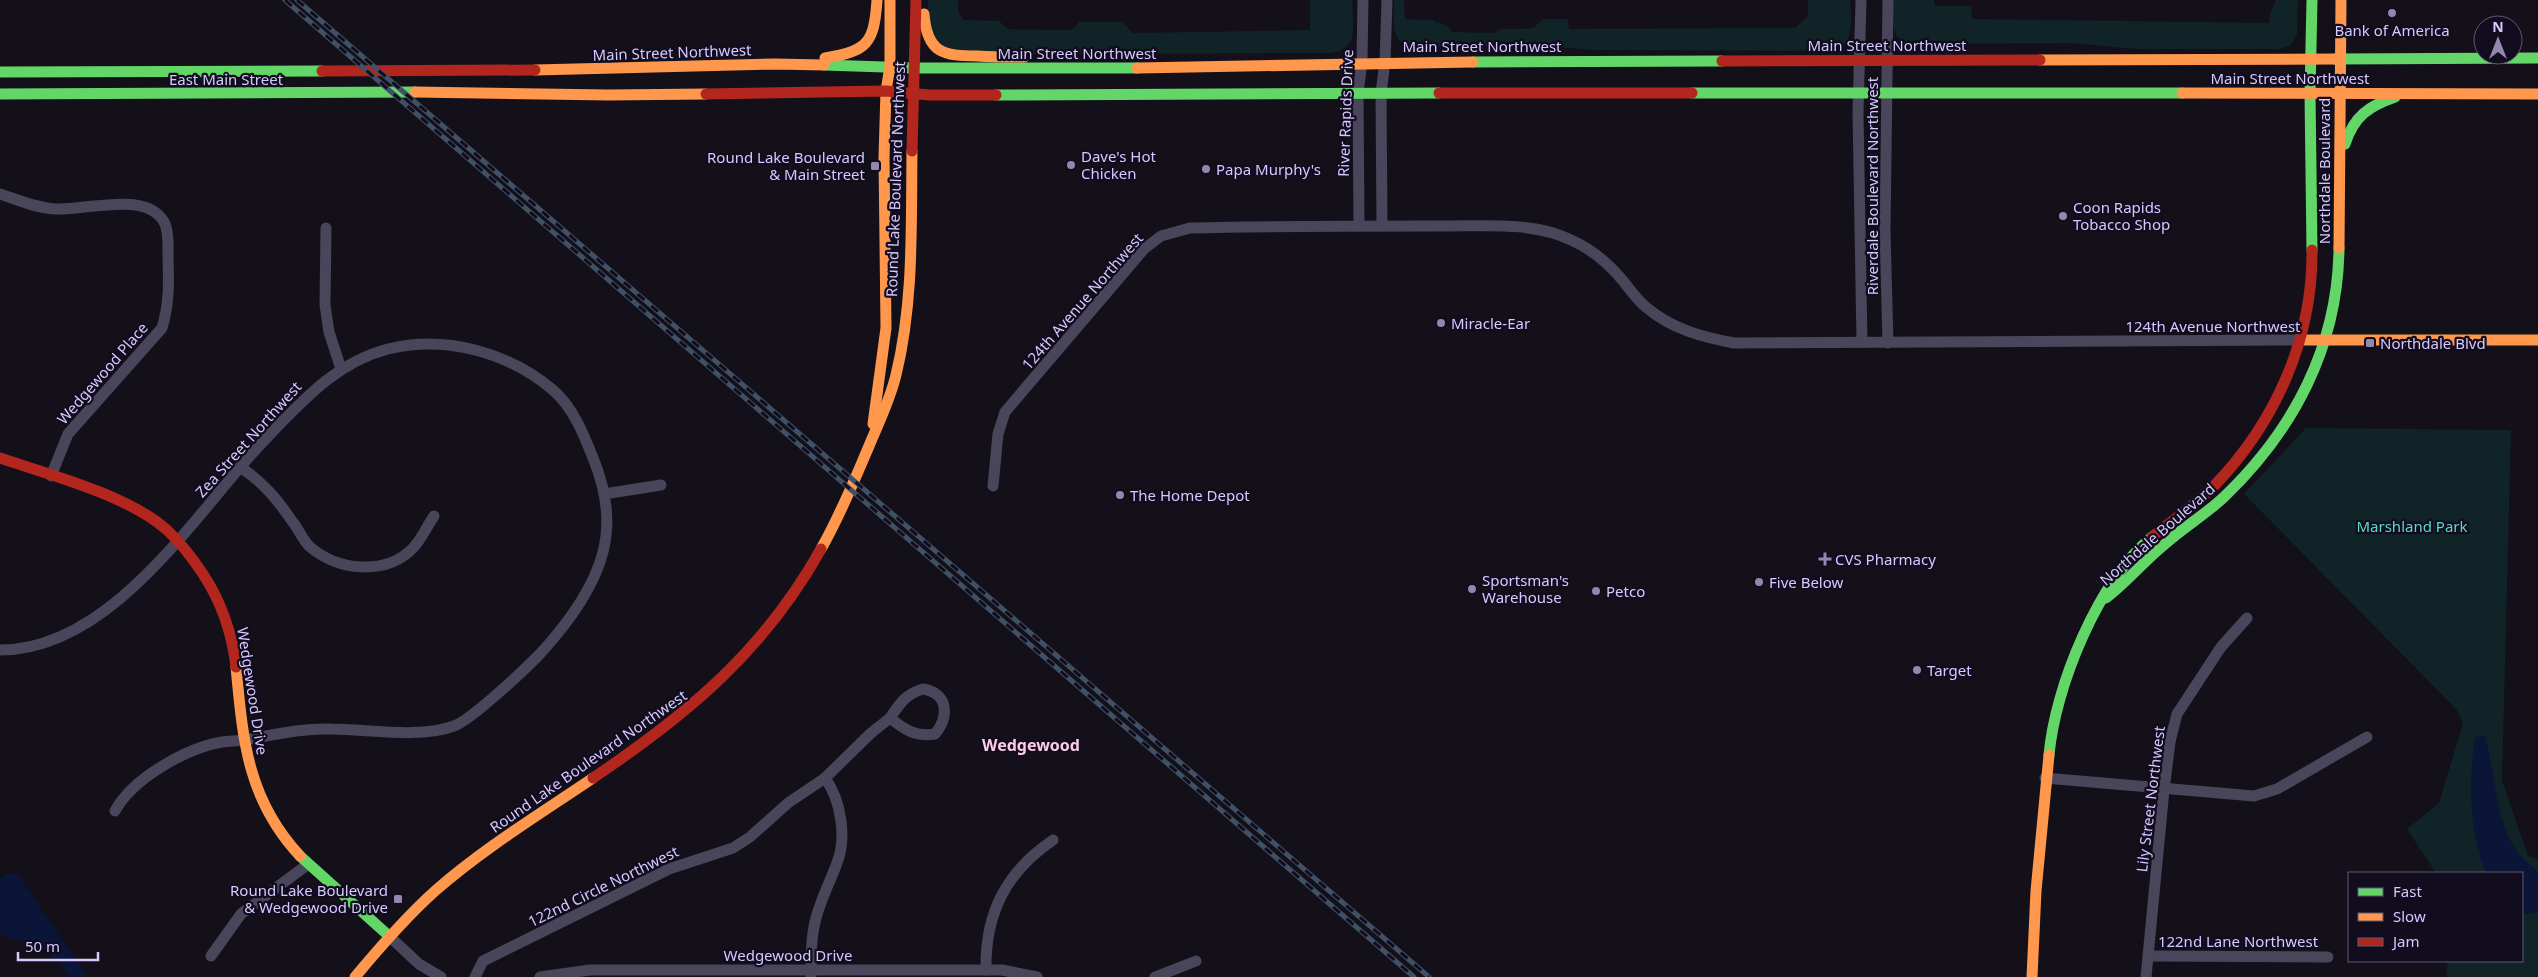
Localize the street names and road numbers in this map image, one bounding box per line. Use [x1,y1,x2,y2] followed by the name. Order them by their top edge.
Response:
[1807,35,1967,55] street label: Main Street Northwest
[1402,36,1562,56] street label: Main Street Northwest
[592,39,752,65] street label: Main Street Northwest
[997,43,1157,63] street label: Main Street Northwest
[1333,49,1357,177] street label: River Rapids Drive
[881,60,909,297] street label: Round Lake Boulevard Northwest
[2210,68,2370,88] street label: Main Street Northwest
[169,69,284,89] street label: East Main Street
[1862,76,1882,295] street label: Riverdale Boulevard Northwest
[2314,98,2334,244] street label: Northdale Boulevard
[1017,228,1147,374] street label: 124th Avenue Northwest
[2125,316,2301,336] street label: 124th Avenue Northwest
[52,318,152,428] street label: Wedgewood Place
[191,376,306,501] street label: Zea Street Northwest
[2095,478,2219,590] street label: Northdale Boulevard
[233,626,273,756] street label: Wedgewood Drive
[486,685,691,837] street label: Round Lake Boulevard Northwest
[2131,724,2169,873] street label: Lily Street Northwest
[524,841,682,931] street label: 122nd Circle Northwest
[2158,931,2319,951] street label: 122nd Lane Northwest
[724,945,852,965] street label: Wedgewood Drive

